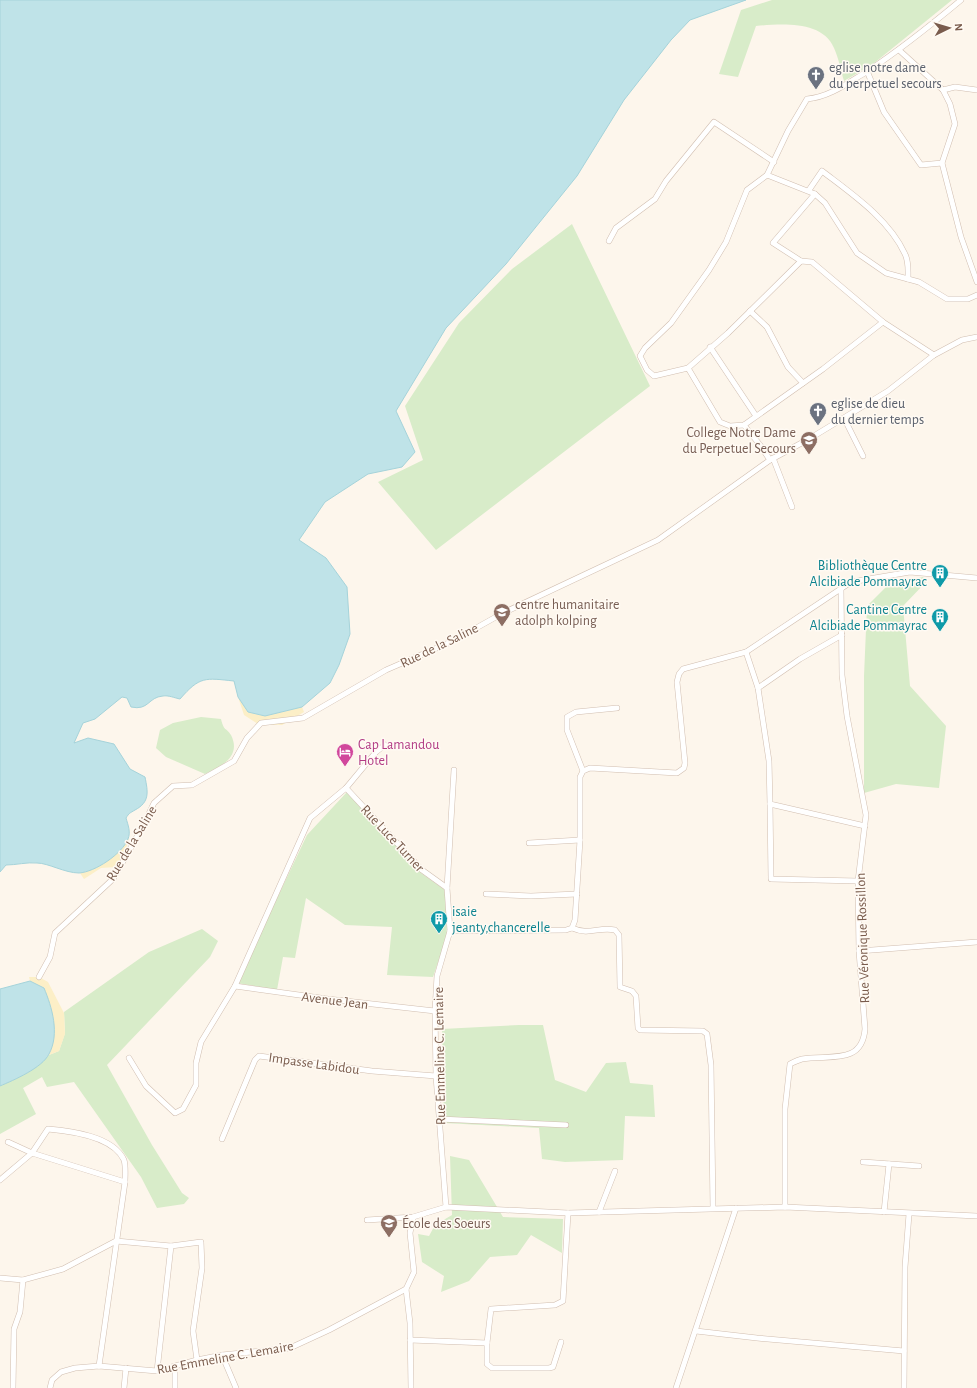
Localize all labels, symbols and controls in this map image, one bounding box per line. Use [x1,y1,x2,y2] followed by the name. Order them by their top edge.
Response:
[929,8,969,48] north arrow
[953,23,964,31] text: N
[829,61,942,91] place label: eglise notre dame du perpetuel secours
[806,65,826,90] church icon: eglise notre dame du perpetuel secours
[831,397,924,427] place label: eglise de dieu du dernier temps
[808,401,828,426] church icon: eglise de dieu du dernier temps
[682,426,796,456] place label: College Notre Dame du Perpetuel Secours
[799,430,819,455] school or university icon: College Notre Dame du Perpetuel Secours
[809,559,928,589] place label: Bibliothèque Centre Alcibiade Pommayrac
[930,563,950,588] building icon: Bibliothèque Centre Alcibiade Pommayrac
[515,598,620,628] place label: centre humanitaire adolph kolping
[492,602,512,627] school or university icon: centre humanitaire adolph kolping
[809,603,928,633] place label: Cantine Centre Alcibiade Pommayrac
[930,607,950,632] building icon: Cantine Centre Alcibiade Pommayrac
[398,621,481,671] street label: Rue de la Saline
[358,738,439,768] place label: Cap Lamandou Hotel
[335,742,355,767] hotel icon: Cap Lamandou Hotel
[358,802,427,875] street label: Rue Luce Turner
[104,804,160,884] street label: Rue de la Saline
[854,872,872,1004] street label: Rue Véronique Rossillon
[452,905,550,935] place label: isaie jeanty,chancerelle
[429,909,449,934] building icon: isaie jeanty,chancerelle
[432,987,448,1125] street label: Rue Emmeline C. Lemaire
[301,990,369,1012] street label: Avenue Jean
[267,1051,360,1077] street label: Impasse Labidou
[379,1213,399,1238] school or university icon: École des Soeurs
[402,1214,490,1231] place label: École des Soeurs
[156,1339,295,1377] street label: Rue Emmeline C. Lemaire

